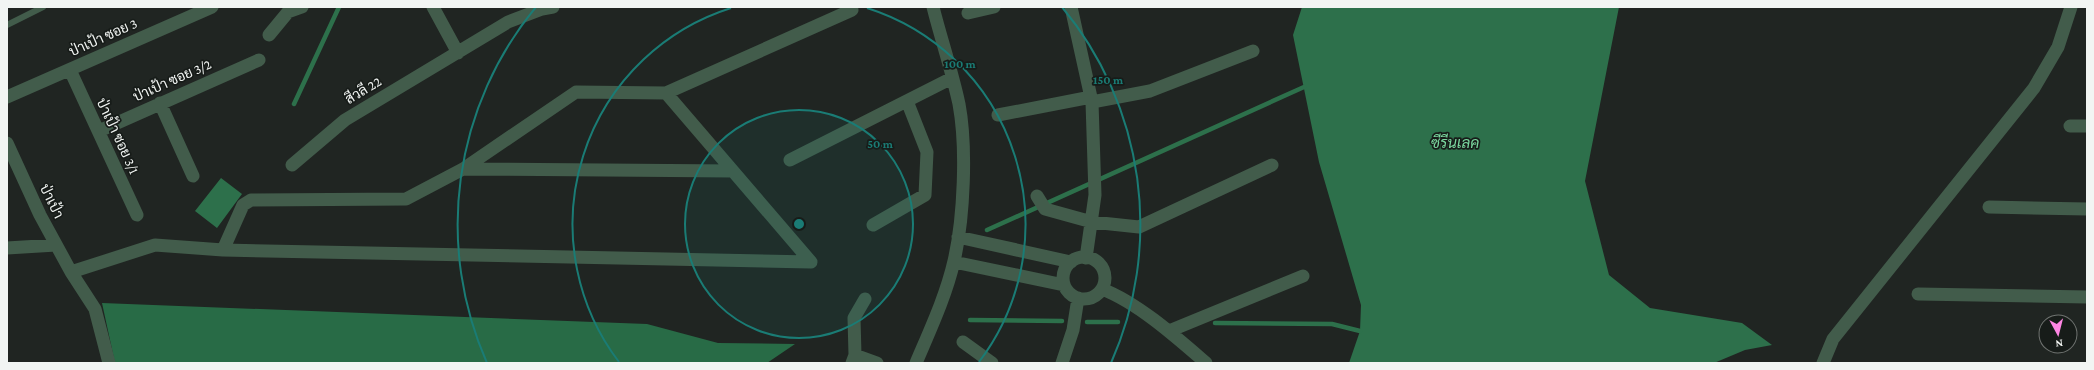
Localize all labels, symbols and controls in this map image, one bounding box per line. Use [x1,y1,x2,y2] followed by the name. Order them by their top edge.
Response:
[66,14,140,59] street label: ป่าเป้า ซอย 3
[130,55,214,104] street label: ป่าเป้า ซอย 3/2
[944,57,977,71] text: 100 m
[342,72,384,107] street label: สีวลี 22
[1093,73,1124,87] text: 150 m
[93,95,144,177] street label: ป่าเป้า ซอย 3/1
[1431,133,1479,151] water label: ซีรีนเลค
[867,137,894,151] text: 50 m
[37,181,68,221] street label: ป่าเป้า
[792,217,806,231] centre of rings
[2038,314,2078,354] north arrow
[2054,338,2064,350] text: N

